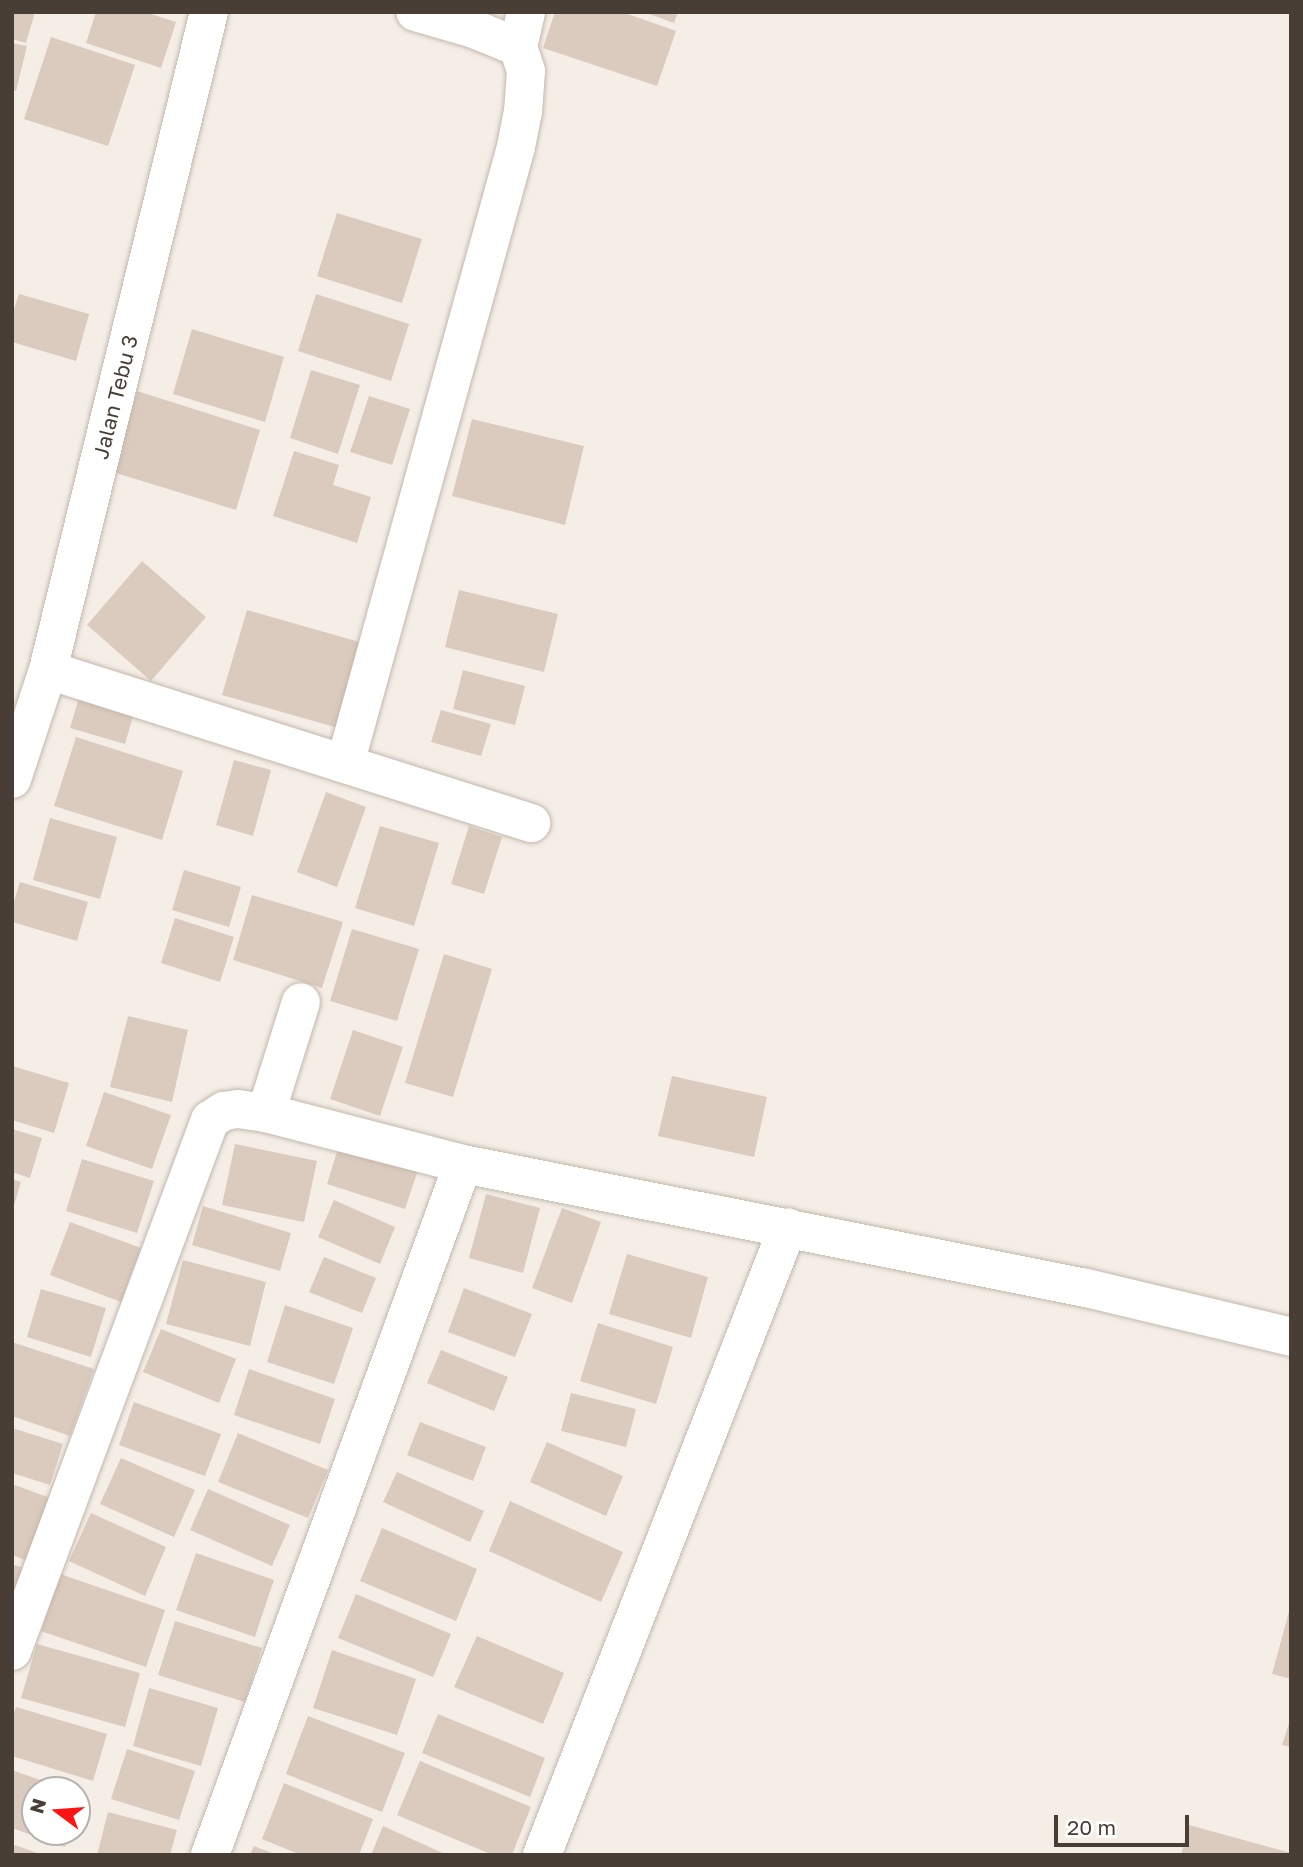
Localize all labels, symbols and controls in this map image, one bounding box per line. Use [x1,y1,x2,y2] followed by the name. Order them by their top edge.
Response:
[87,332,143,462] street label: Jalan Tebu 3
[21,1776,91,1846] north arrow
[24,1796,50,1816] text: N
[1058,1800,1193,1844] scale bar
[1067,1814,1116,1840] text: 20 m

